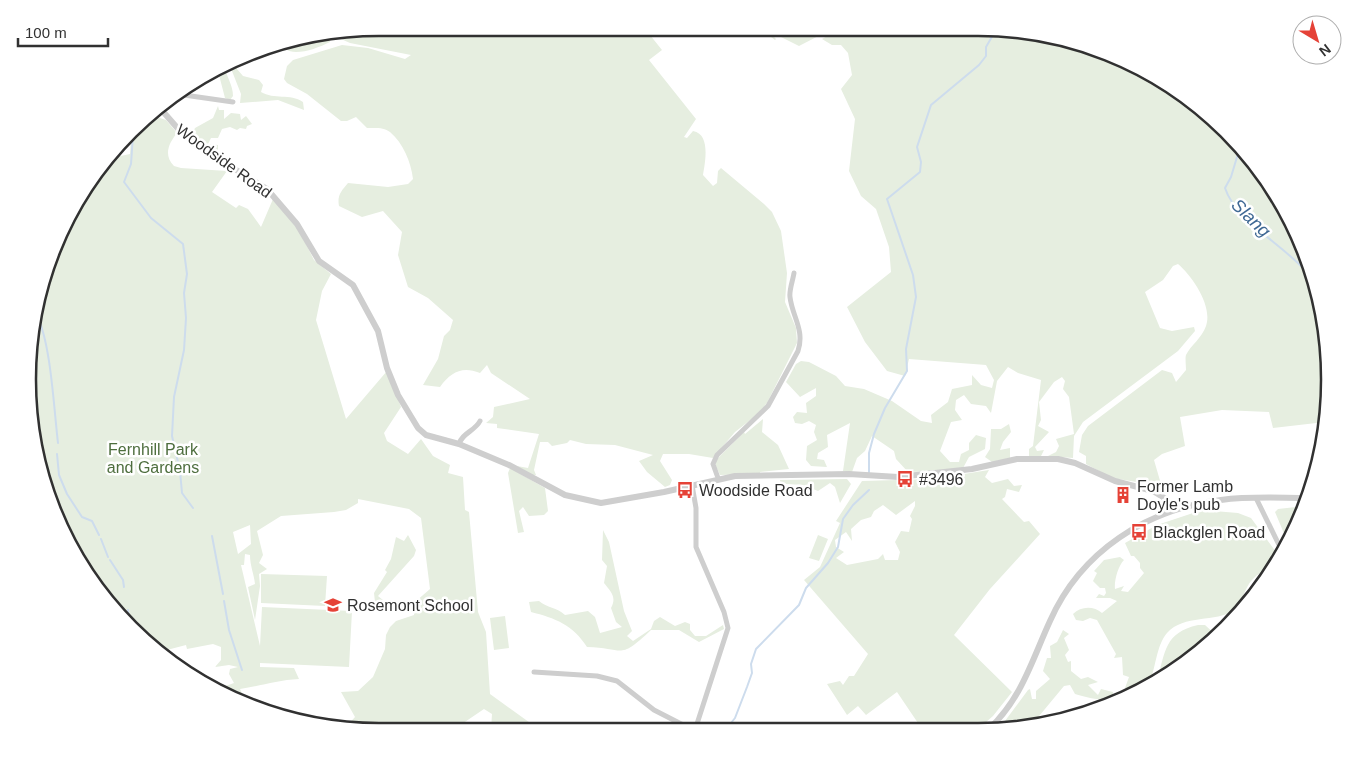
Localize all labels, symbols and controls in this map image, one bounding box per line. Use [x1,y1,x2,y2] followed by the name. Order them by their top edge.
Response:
[18,15,108,47] scale bar
[1292,15,1342,65] north arrow
[25,24,67,41] text: 100 m
[1316,41,1334,60] text: N
[173,121,275,201] street label: Woodside Road
[1227,195,1275,241] water label: Slang
[107,441,199,476] park label: Fernhill Park and Gardens
[895,469,915,489] bus stop icon: #3496
[919,471,964,488] place label: #3496
[1137,478,1233,513] place label: Former Lamb Doyle's pub
[675,480,695,500] bus stop icon: Woodside Road
[699,482,813,499] place label: Woodside Road
[1113,485,1133,505] building icon: Former Lamb Doyle's pub
[1129,522,1149,542] bus stop icon: Blackglen Road
[1153,524,1265,541] place label: Blackglen Road
[323,595,343,615] school or university icon: Rosemont School
[347,597,473,614] place label: Rosemont School

